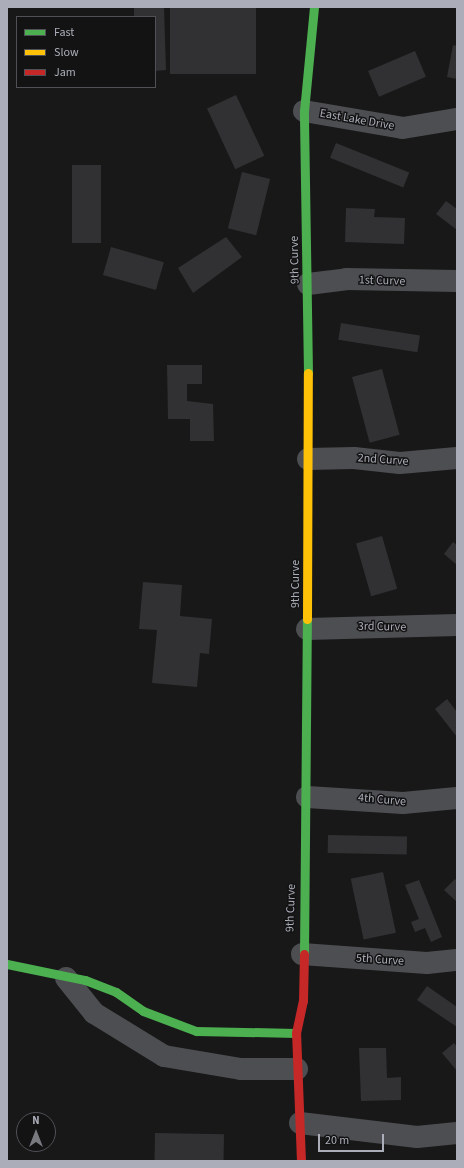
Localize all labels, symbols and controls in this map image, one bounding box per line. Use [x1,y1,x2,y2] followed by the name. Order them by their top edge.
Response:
[16,16,156,88] legend
[54,24,74,41] text: Fast
[54,44,79,61] text: Slow
[54,64,76,81] text: Jam
[319,106,395,134] street label: East Lake Drive
[287,236,303,284] street label: 9th Curve
[359,273,405,289] street label: 1st Curve
[357,451,409,469] street label: 2nd Curve
[289,560,303,608] street label: 9th Curve
[358,619,406,635] street label: 3rd Curve
[357,791,407,809] street label: 4th Curve
[283,884,299,932] street label: 9th Curve
[355,951,405,969] street label: 5th Curve
[16,1112,56,1152] north arrow
[32,1113,40,1128] text: N
[320,1126,386,1152] scale bar
[325,1132,349,1149] text: 20 m

